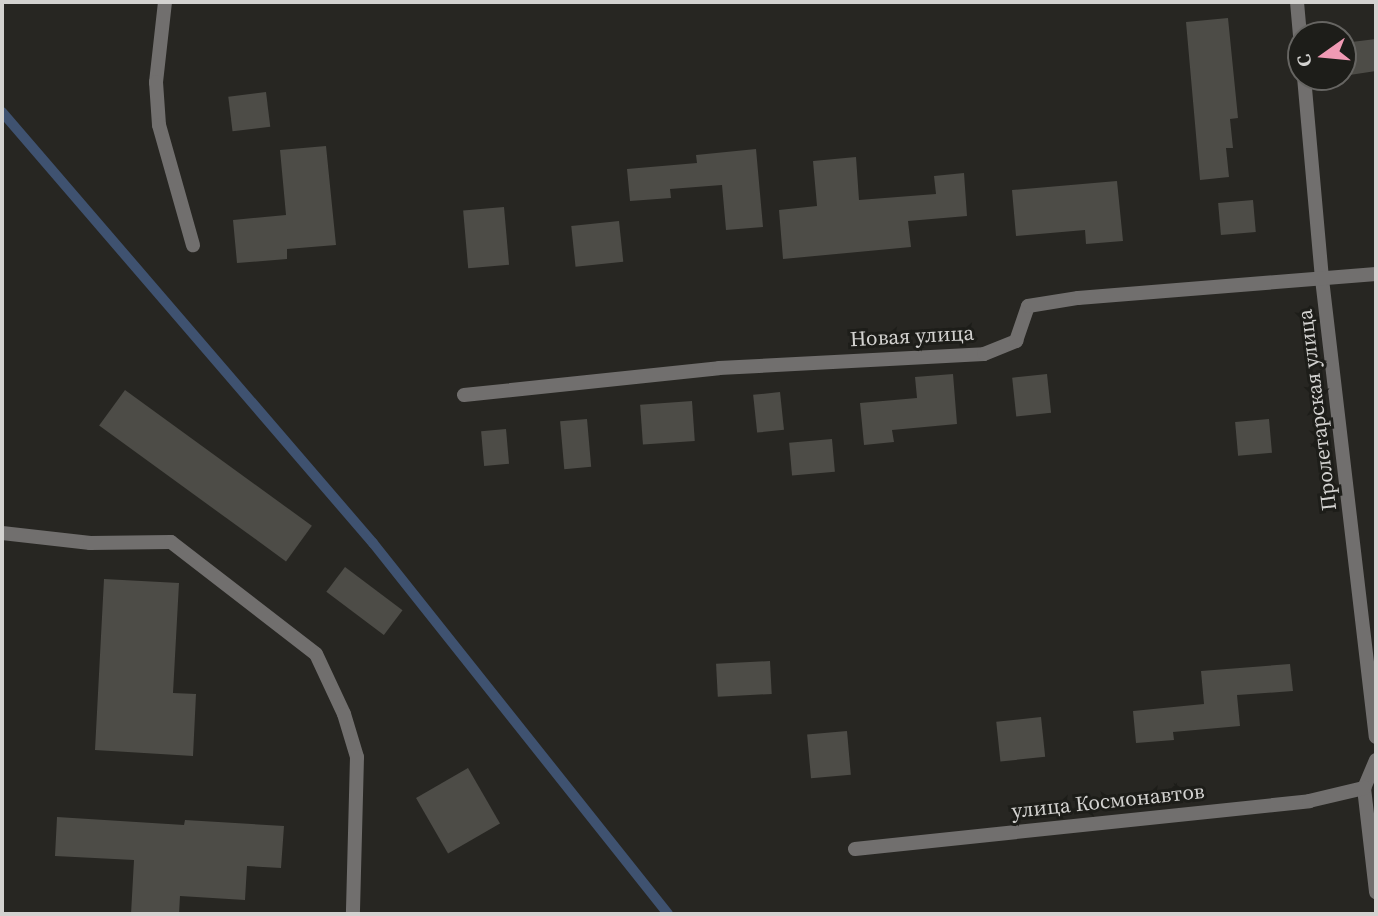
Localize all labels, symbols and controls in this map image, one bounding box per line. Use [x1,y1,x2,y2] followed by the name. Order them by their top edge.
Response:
[1287,21,1357,91] north arrow
[1290,52,1318,70] text: С
[1292,308,1342,512] street label: Пролетарская улица
[849,320,975,352] street label: Новая улица
[1010,778,1206,824] street label: улица Космонавтов

